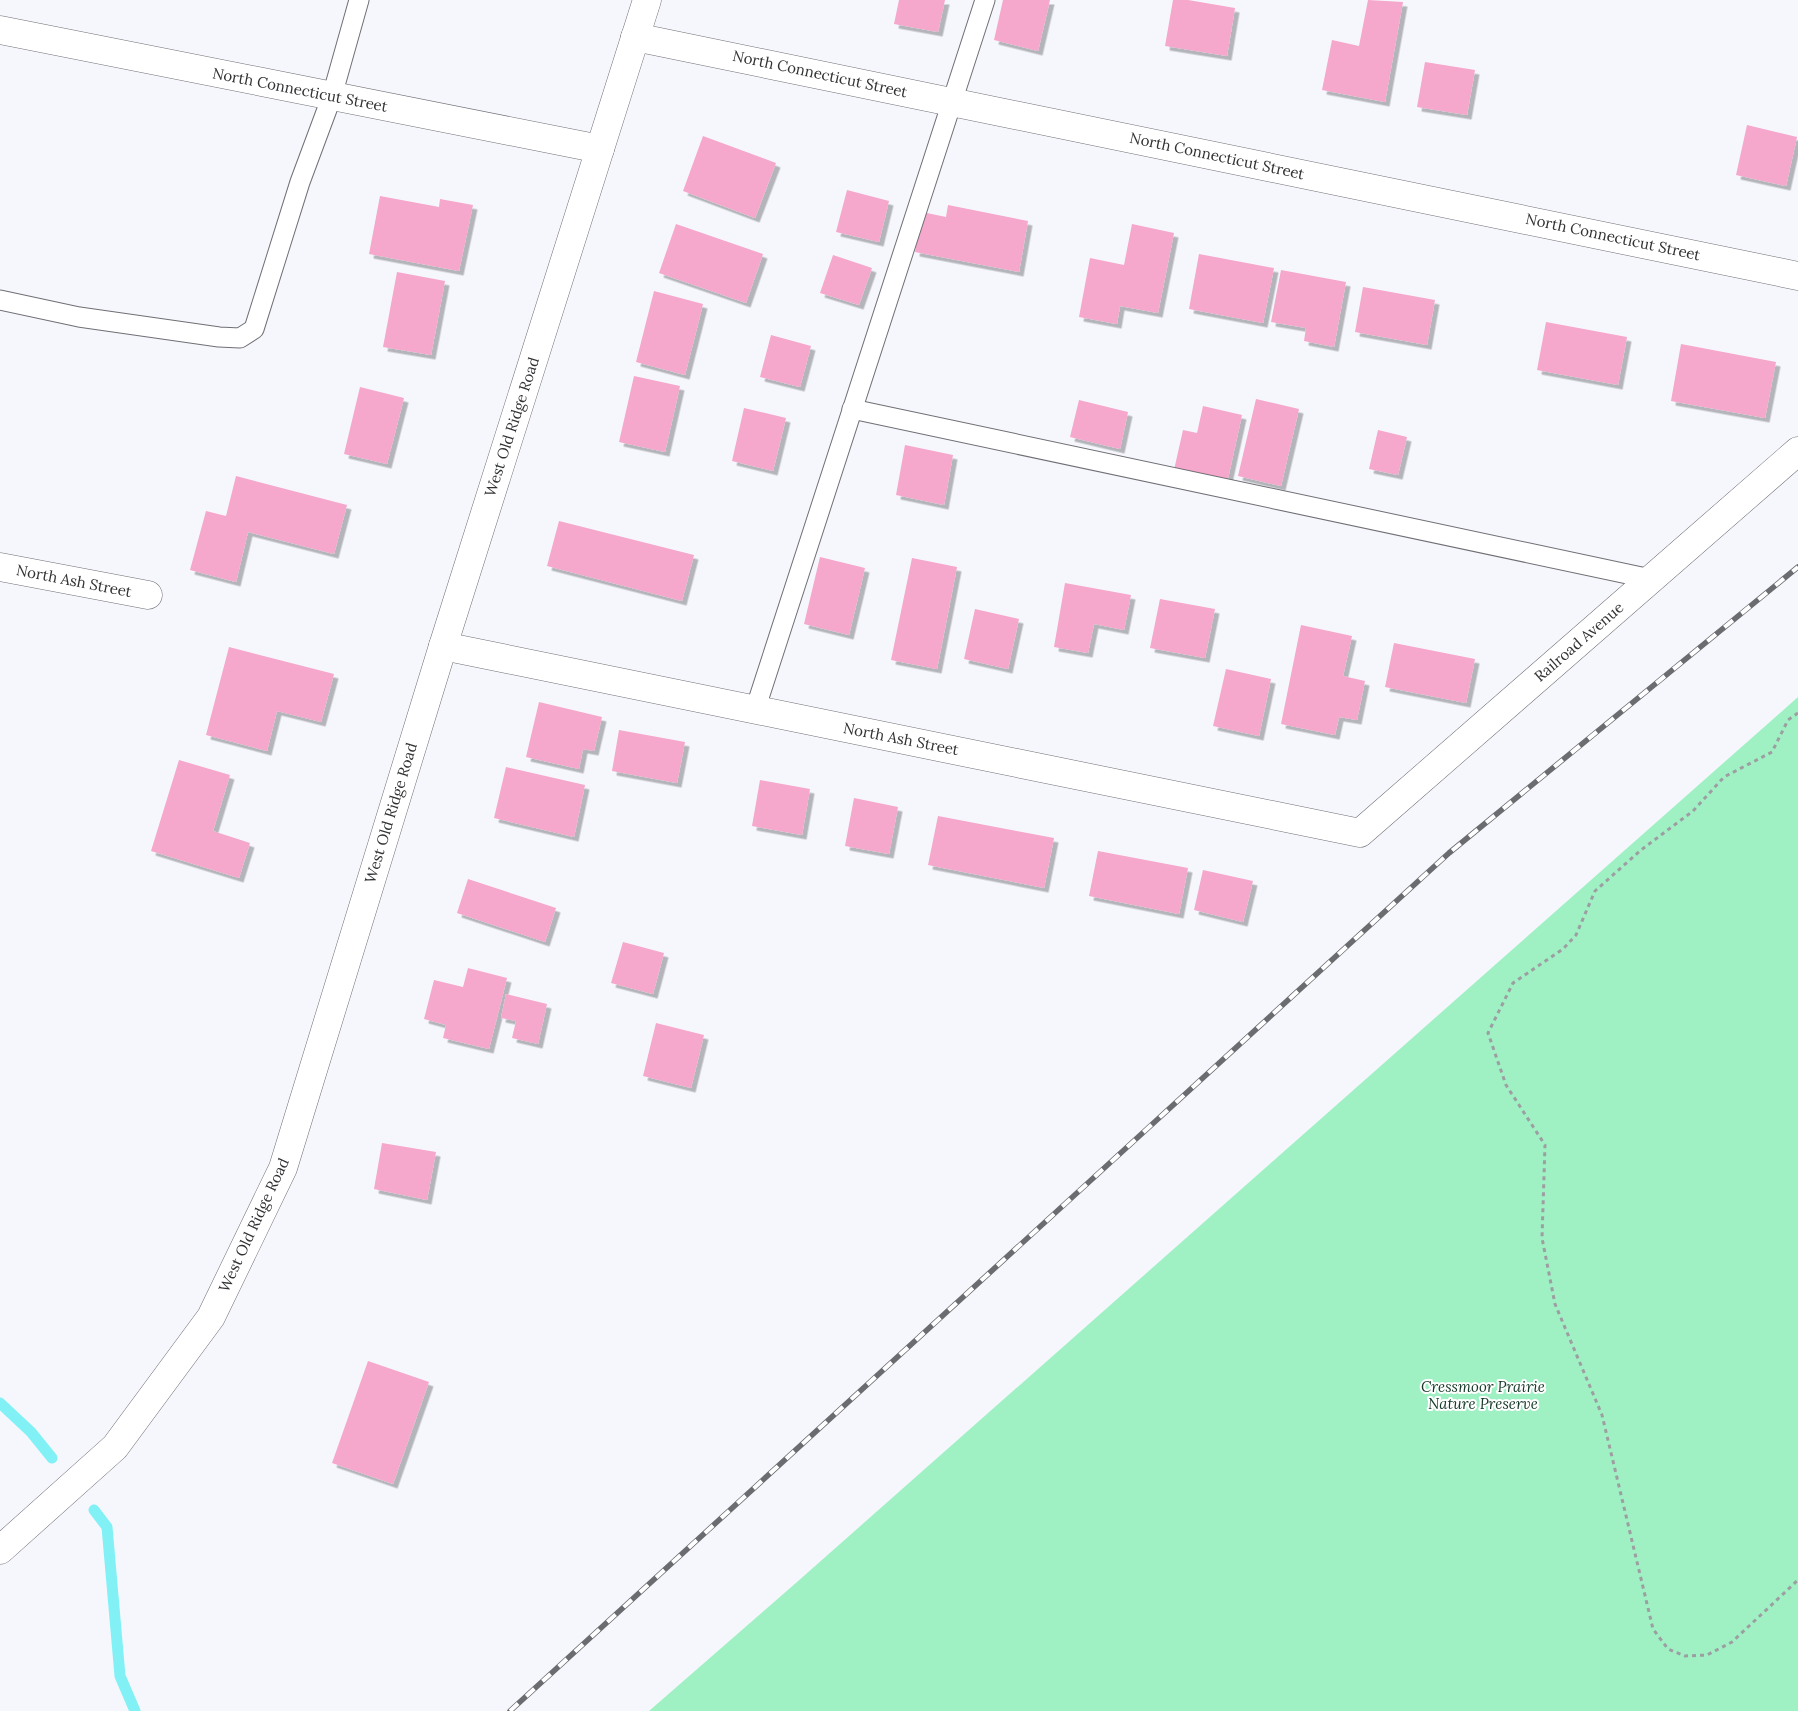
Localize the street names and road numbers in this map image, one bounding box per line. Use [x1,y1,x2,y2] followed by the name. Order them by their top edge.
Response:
[731,46,909,101] street label: North Connecticut Street
[211,63,389,116] street label: North Connecticut Street
[1128,128,1306,183] street label: North Connecticut Street
[1524,209,1702,264] street label: North Connecticut Street
[480,355,543,499] street label: West Old Ridge Road
[15,560,134,601] street label: North Ash Street
[1530,598,1627,686] street label: Railroad Avenue
[842,718,961,759] street label: North Ash Street
[360,740,421,885] street label: West Old Ridge Road
[214,1155,293,1295] street label: West Old Ridge Road

